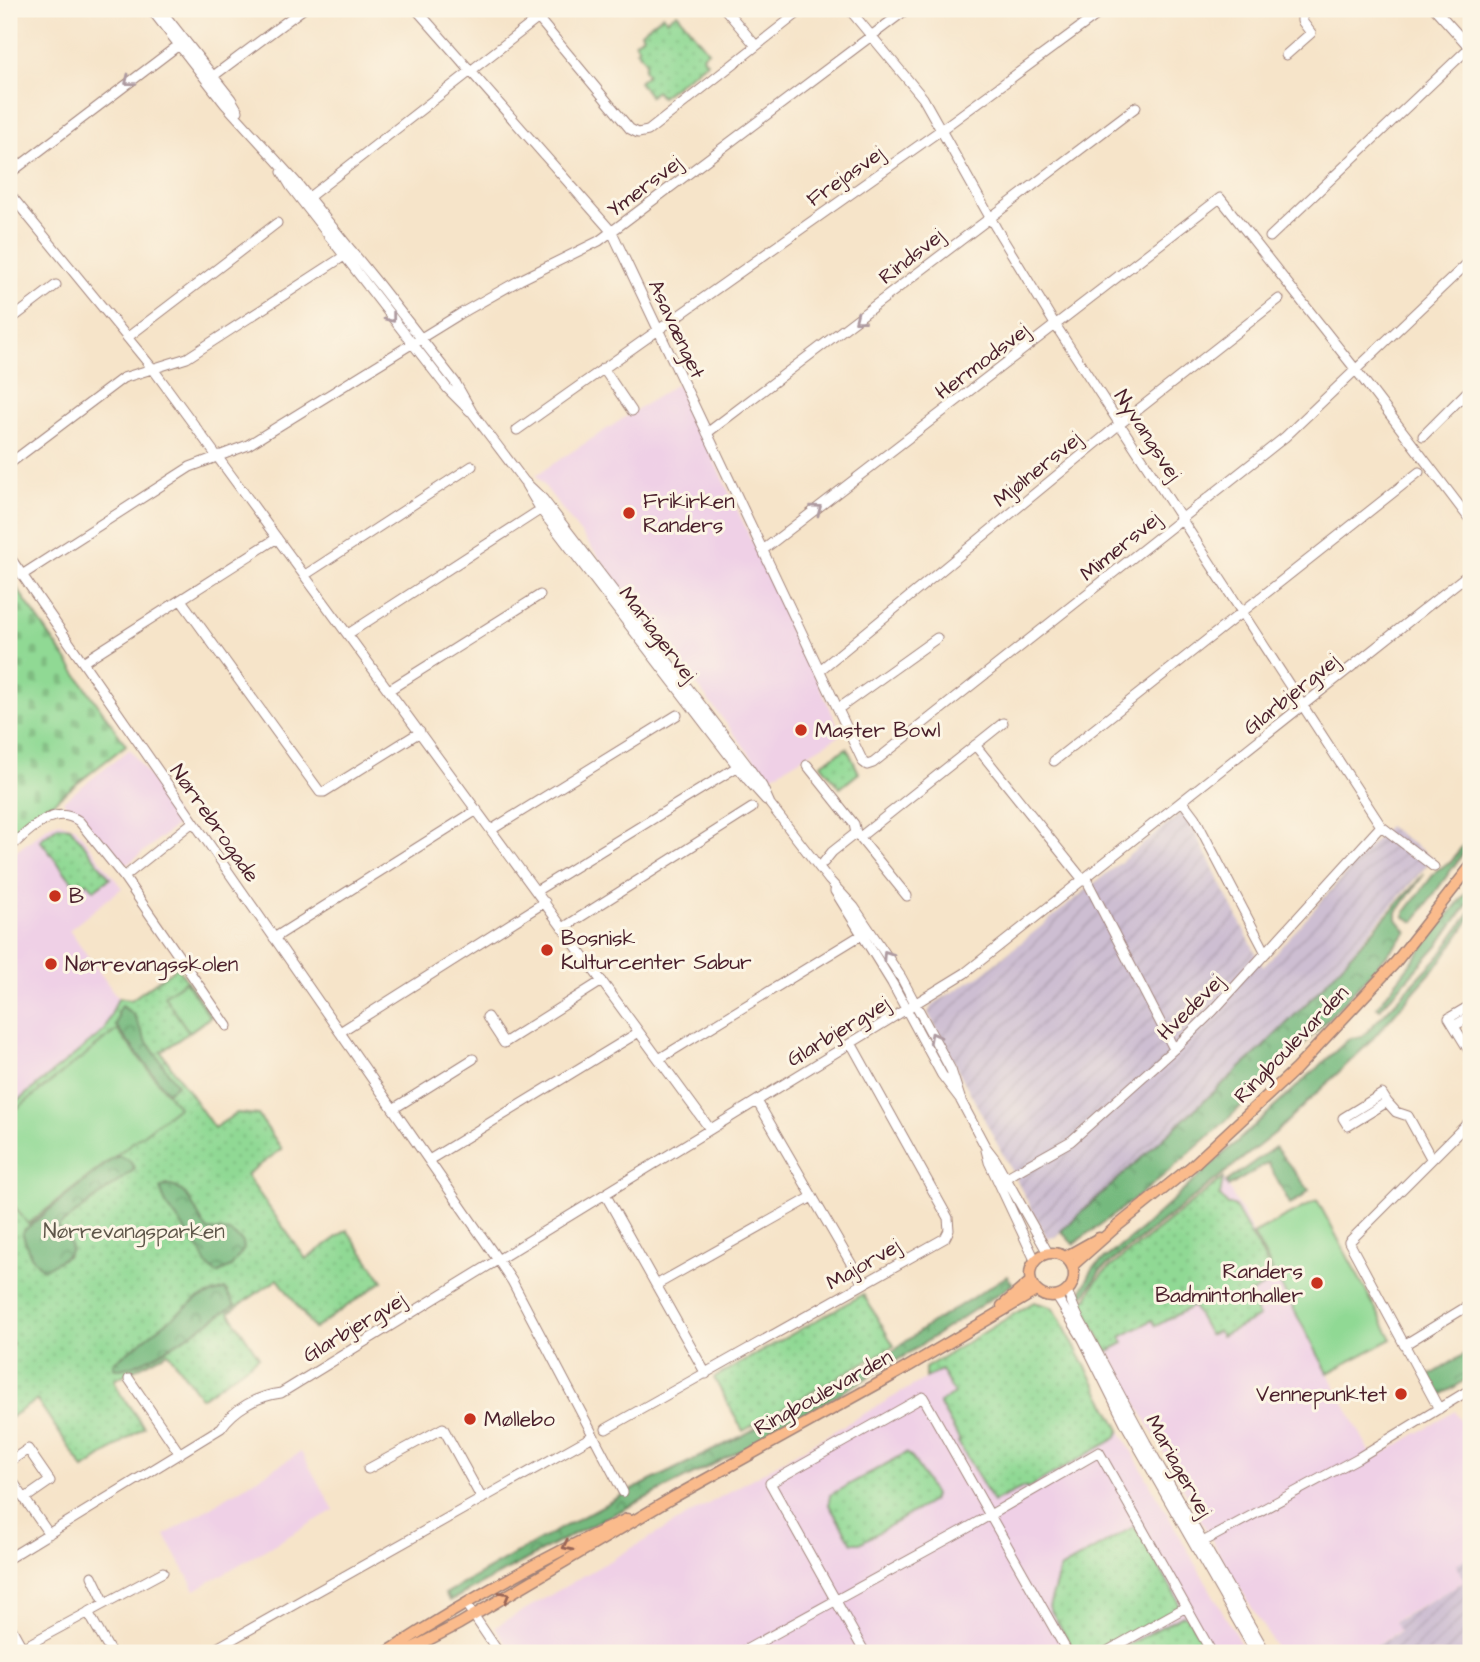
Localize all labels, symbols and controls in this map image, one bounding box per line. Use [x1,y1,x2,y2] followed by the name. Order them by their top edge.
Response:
[124,72,137,85] one-way arrow
[801,139,890,214] street label: Frejasvej
[601,148,688,224] street label: Ymersvej
[872,221,950,291] street label: Rindsvej
[639,275,712,385] street label: Asavænget
[383,310,396,322] one-way arrow
[854,311,866,324] one-way arrow
[929,316,1036,406] street label: Hermodsvej
[1105,384,1188,488] street label: Nyvangsvej
[987,425,1088,514] street label: Mjølnersvej
[643,487,735,540] place label: Frikirken Randers
[809,504,822,517] one-way arrow
[621,505,637,521] marker: Frikirken Randers
[1074,505,1167,588] street label: Mimersvej
[610,580,703,690] street label: Mariagervej
[1237,647,1347,744] street label: Glarbjergvej
[815,716,940,745] place label: Master Bowl
[793,722,809,738] marker: Master Bowl
[161,758,266,889] street label: Nørrebrogade
[69,882,84,911] place label: B
[47,888,63,904] marker: B
[561,924,752,977] place label: Bosnisk Kulturcenter Sabur
[539,942,555,958] marker: Bosnisk Kulturcenter Sabur
[65,950,238,981] place label: Nørrevangsskolen
[882,950,895,963] one-way arrow
[43,956,59,972] marker: Nørrevangsskolen
[1151,968,1230,1047] street label: Hvedevej
[1227,979,1357,1111] street label: Ringboulevarden
[781,989,896,1075] street label: Glarbjergvej
[929,1031,942,1044] one-way arrow
[43,1217,225,1248] park label: Nørrevangsparken
[821,1231,906,1297] street label: Majorvej
[1155,1257,1303,1310] place label: Randers Badmintonhaller
[1309,1275,1325,1291] marker: Randers Badmintonhaller
[297,1285,412,1371] street label: Glarbjergvej
[749,1342,899,1444] street label: Ringboulevarden
[1256,1380,1388,1410] place label: Vennepunktet
[1393,1386,1409,1402] marker: Vennepunktet
[484,1405,555,1434] place label: Møllebo
[1137,1410,1219,1524] street label: Mariagervej
[462,1411,478,1427] marker: Møllebo
[562,1538,574,1552] one-way arrow
[498,1591,510,1604] one-way arrow

